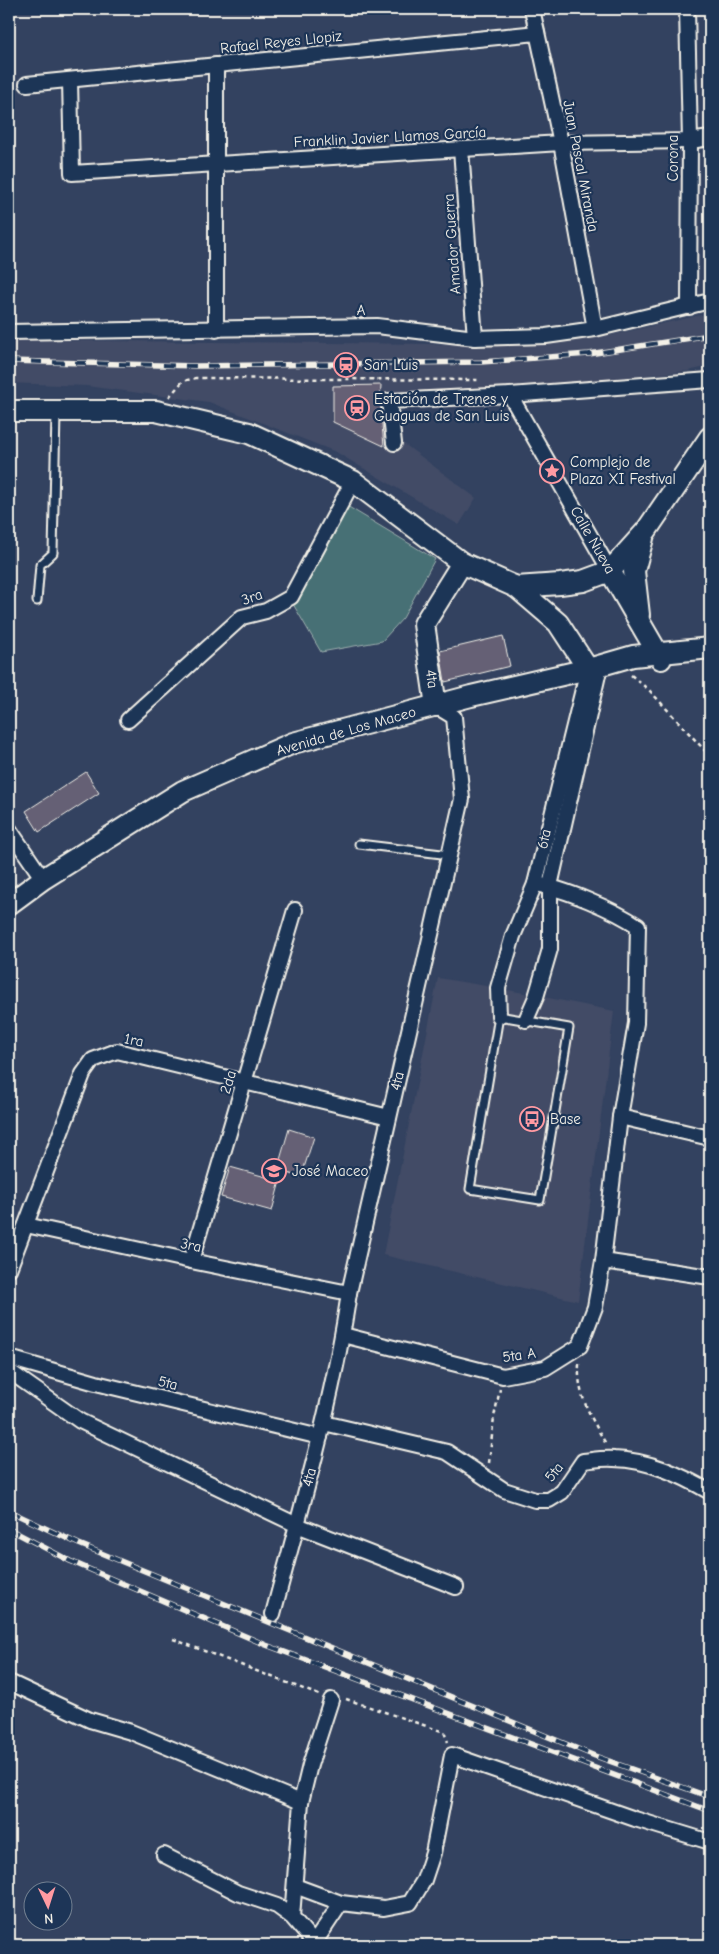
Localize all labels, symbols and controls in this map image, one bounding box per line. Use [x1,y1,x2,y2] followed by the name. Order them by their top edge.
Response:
[219,27,343,57] street label: Rafael Reyes Llopiz
[559,99,603,233] street label: Juan Pascal Miranda
[293,123,487,151] street label: Franklin Javier Llamos García
[664,135,682,181] street label: Corona
[439,193,465,295] street label: Amador Guerra
[356,301,366,319] street label: A
[333,352,359,378] station icon: San Luis
[364,356,418,374] place label: San Luis
[374,390,509,425] place label: Estación de Trenes y Guaguas de San Luis
[344,395,370,421] station icon: Estación de Trenes y Guaguas de San Luis
[570,453,676,488] place label: Complejo de Plaza XI Festival
[539,458,565,484] place icon: Complejo de Plaza XI Festival
[567,503,619,577] street label: Calle Nueva
[239,585,265,609] street label: 3ra
[422,668,442,690] street label: 4ta
[274,702,418,760] street label: Avenida de Los Maceo
[533,827,555,851] street label: 6ta
[123,1029,145,1051] street label: 1ra
[216,1068,240,1096] street label: 2da
[386,1070,408,1092] street label: 4ta
[519,1106,545,1132] bus stop icon: Base
[550,1110,581,1128] place label: Base
[261,1158,287,1184] school or university icon: José Maceo
[292,1162,368,1180] place label: José Maceo
[179,1234,203,1256] street label: 3ra
[501,1344,537,1366] street label: 5ta A
[156,1372,180,1394] street label: 5ta
[541,1459,567,1485] street label: 5ta
[298,1466,320,1488] street label: 4ta
[22,1882,72,1932] north arrow
[44,1910,54,1927] text: N

